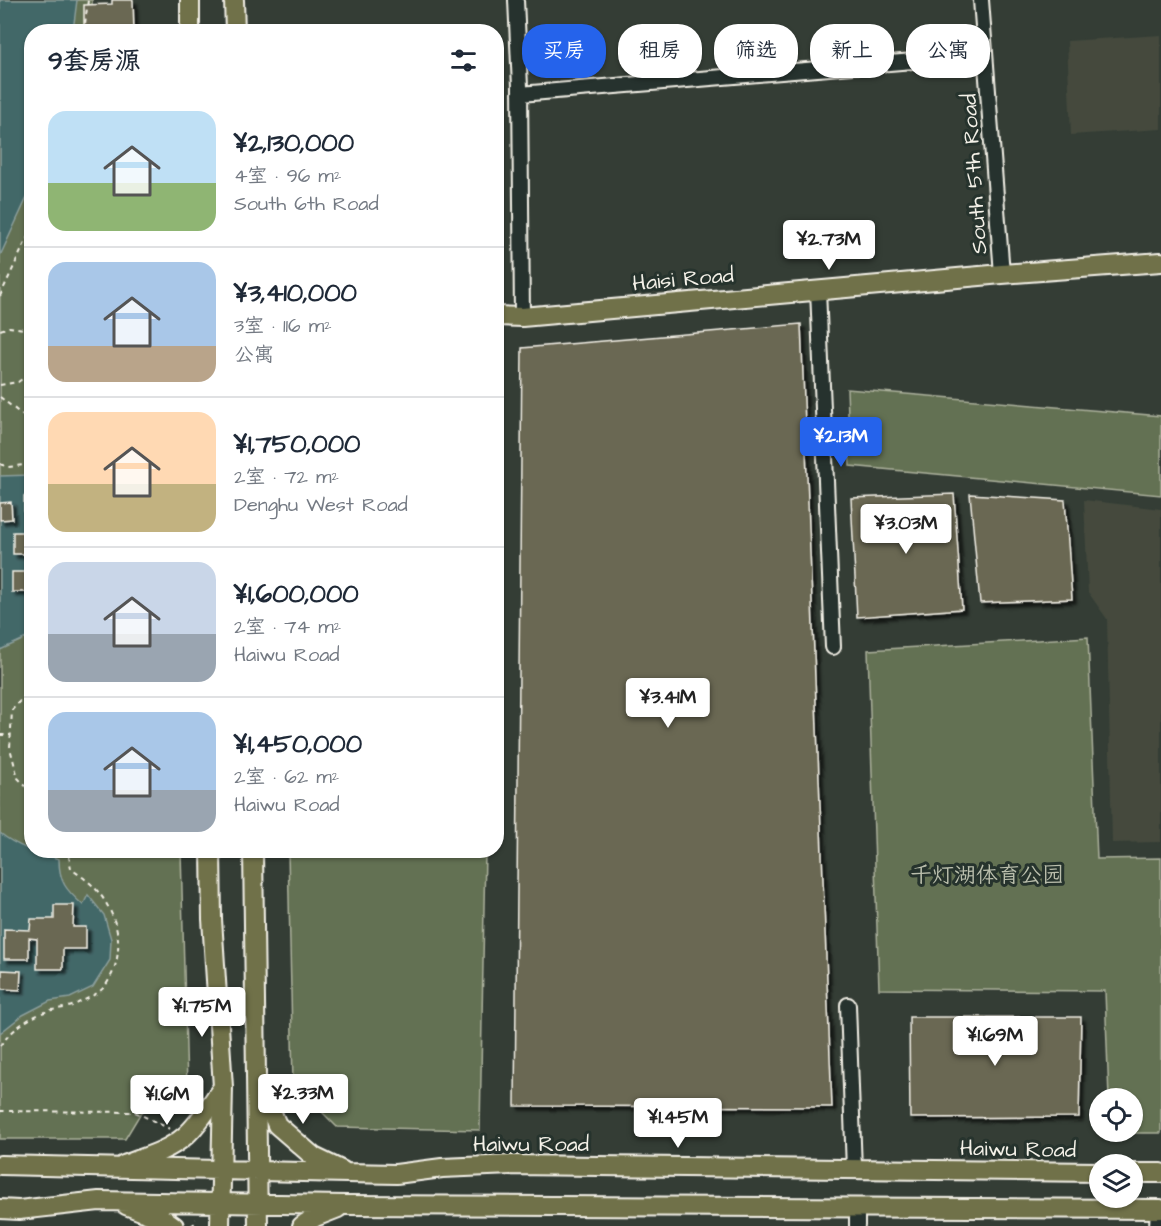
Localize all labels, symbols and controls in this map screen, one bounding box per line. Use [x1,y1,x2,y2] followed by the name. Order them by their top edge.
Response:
[522,24,606,78] chip: 买房
[618,24,702,78] chip: 租房
[714,24,798,78] chip: 筛选
[810,24,894,78] chip: 新上
[906,24,990,78] chip: 公寓
[48,43,141,79] text: 9套房源
[447,44,480,77] icon: filters
[953,93,996,255] street label: South 5th Road
[234,125,354,161] text: ¥2,130,000
[96,135,168,207] icon: home
[234,162,341,190] text: 4室 · 96 m²
[234,190,379,218] text: South 6th Road
[780,220,878,271] pin: ¥2.73M
[797,225,861,253] text: ¥2.73M
[631,260,735,299] street label: Haisi Road
[234,275,357,311] text: ¥3,410,000
[96,286,168,358] icon: home
[234,312,332,340] text: 3室 · 116 m²
[234,341,274,369] text: 公寓
[792,417,890,468] pin: ¥2.13M
[814,422,868,450] text: ¥2.13M
[234,426,360,462] text: ¥1,750,000
[96,436,168,508] icon: home
[234,463,339,491] text: 2室 · 72 m²
[234,491,408,519] text: Denghu West Road
[857,504,955,555] pin: ¥3.03M
[874,509,938,537] text: ¥3.03M
[234,576,359,612] text: ¥1,600,000
[96,586,168,658] icon: home
[234,613,341,641] text: 2室 · 74 m²
[234,641,340,669] text: Haiwu Road
[619,678,717,729] pin: ¥3.41M
[640,683,696,711] text: ¥3.41M
[234,726,362,762] text: ¥1,450,000
[96,736,168,808] icon: home
[234,763,339,791] text: 2室 · 62 m²
[234,791,340,819] text: Haiwu Road
[910,860,1064,891] park label: 千灯湖体育公园
[153,987,251,1038] pin: ¥1.75M
[172,992,232,1020] text: ¥1.75M
[946,1016,1044,1067] pin: ¥1.69M
[967,1021,1023,1049] text: ¥1.69M
[254,1074,352,1125] pin: ¥2.33M
[125,1075,209,1126] pin: ¥1.6M
[272,1079,334,1107] text: ¥2.33M
[144,1080,190,1108] text: ¥1.6M
[1089,1088,1143,1208] map controls
[1089,1088,1143,1142] button: locate
[629,1098,727,1149] pin: ¥1.45M
[648,1103,708,1131] text: ¥1.45M
[473,1129,589,1160] street label: Haiwu Road
[960,1133,1076,1166] street label: Haiwu Road
[1089,1154,1143,1208] button: layers

